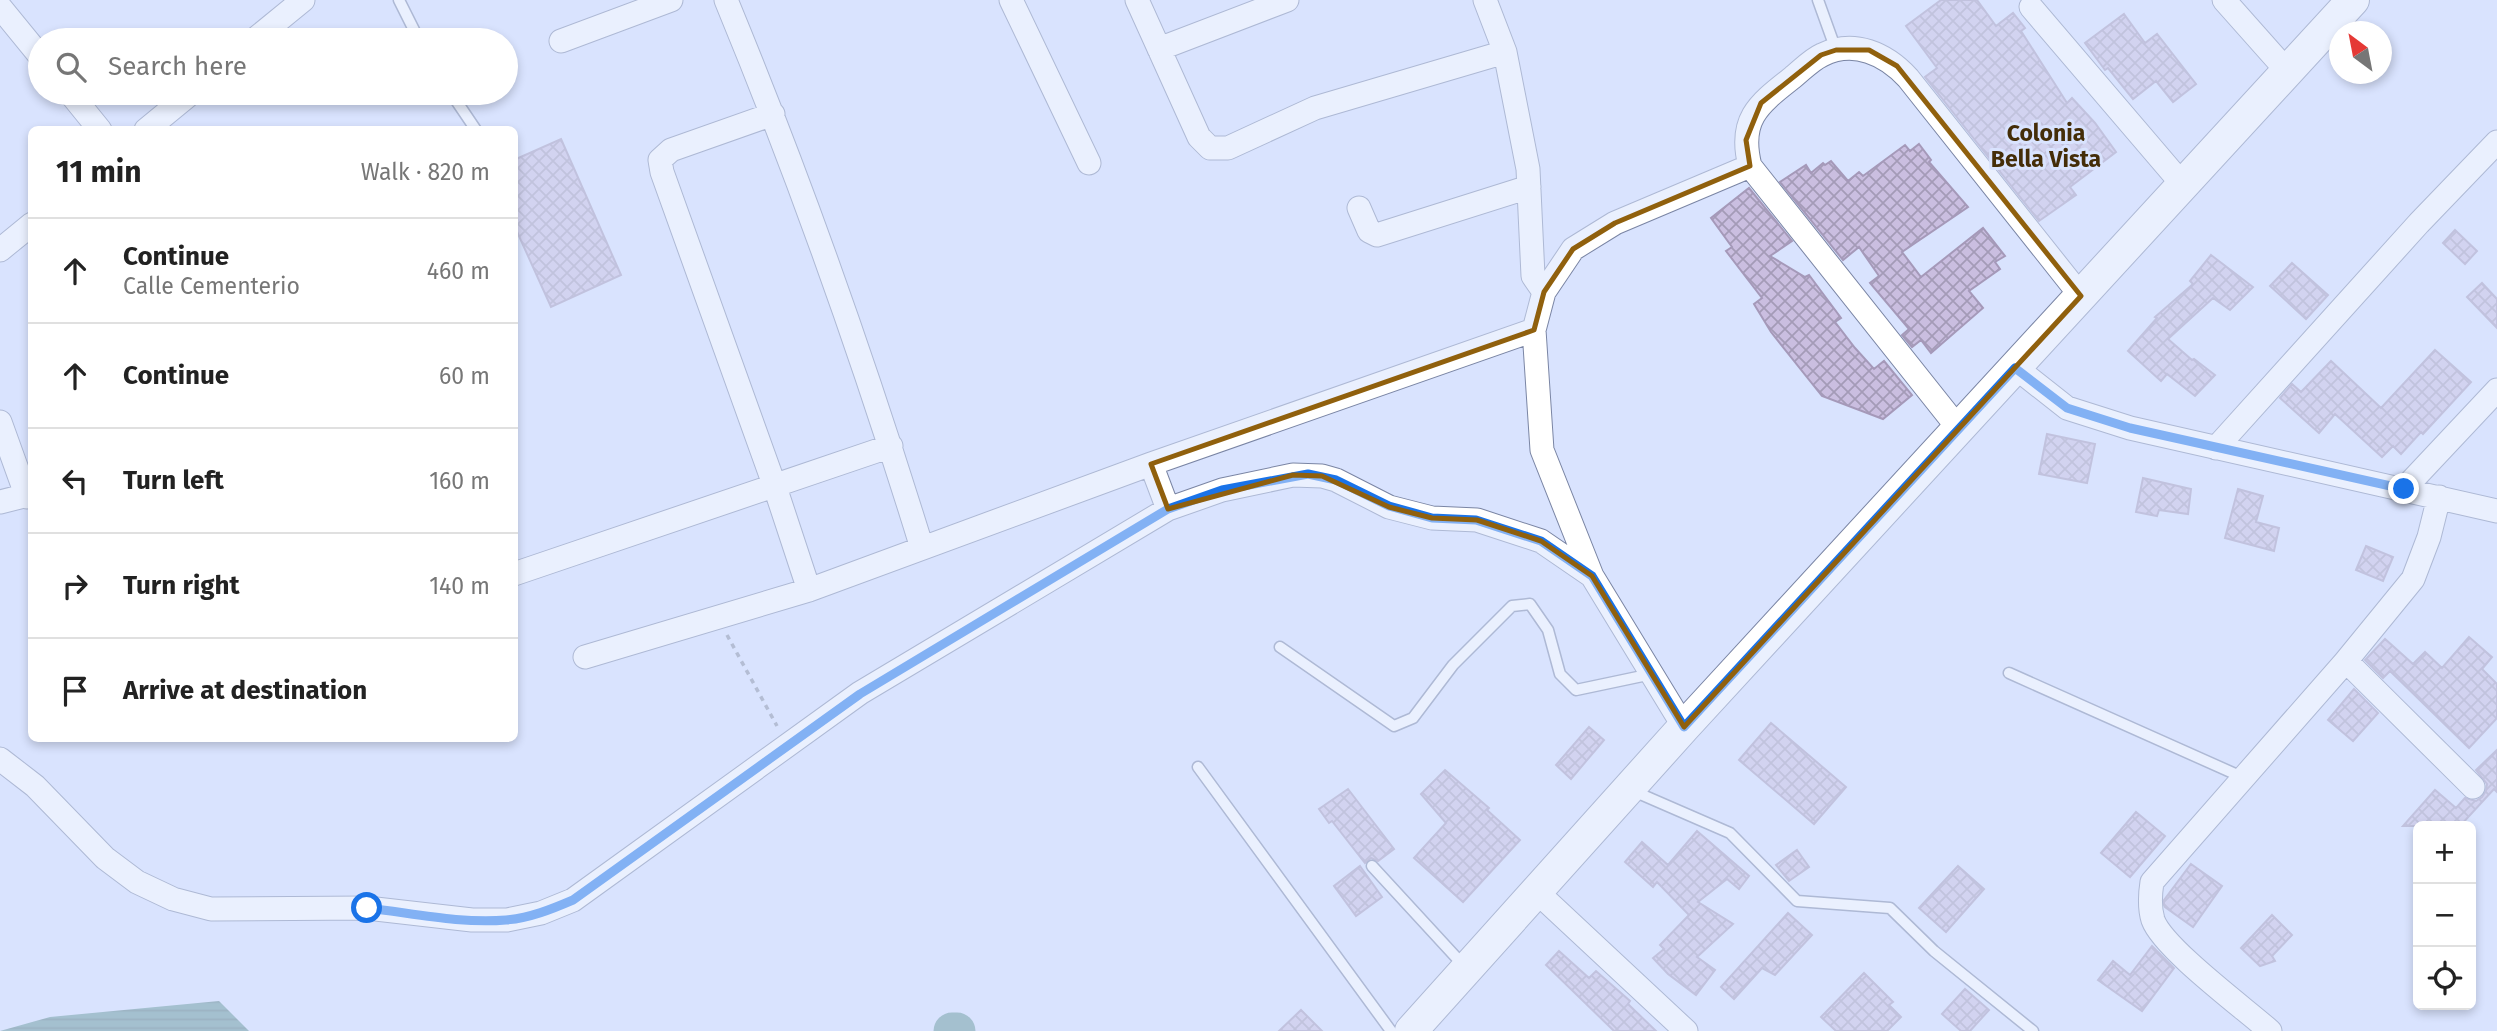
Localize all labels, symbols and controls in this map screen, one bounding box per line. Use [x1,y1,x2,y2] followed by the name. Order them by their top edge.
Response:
[2329,21,2392,84] north arrow
[28,28,518,105] search box
[52,48,90,86] icon: search
[108,51,247,82] text: Search here
[1991,119,2101,173] district label: Colonia Bella Vista
[56,154,142,190] text: 11 min
[361,158,490,186] text: Walk · 820 m
[123,241,229,272] text: Continue
[56,252,94,290] icon: ahead
[427,257,490,285] text: 460 m
[123,272,300,300] text: Calle Cementerio
[56,357,94,395] icon: ahead
[123,360,229,391] text: Continue
[439,362,490,390] text: 60 m
[56,462,94,500] icon: left
[123,465,224,496] text: Turn left
[429,467,490,495] text: 160 m
[2388,473,2419,504] route end
[56,567,94,605] icon: right
[123,570,240,601] text: Turn right
[429,572,490,600] text: 140 m
[56,672,94,710] icon: arrive
[123,675,367,706] text: Arrive at destination
[2413,821,2476,1010] map controls
[2413,821,2476,884] button: +
[2413,884,2476,947] button: −
[351,892,382,923] route start
[2413,947,2476,1010] button: locate

